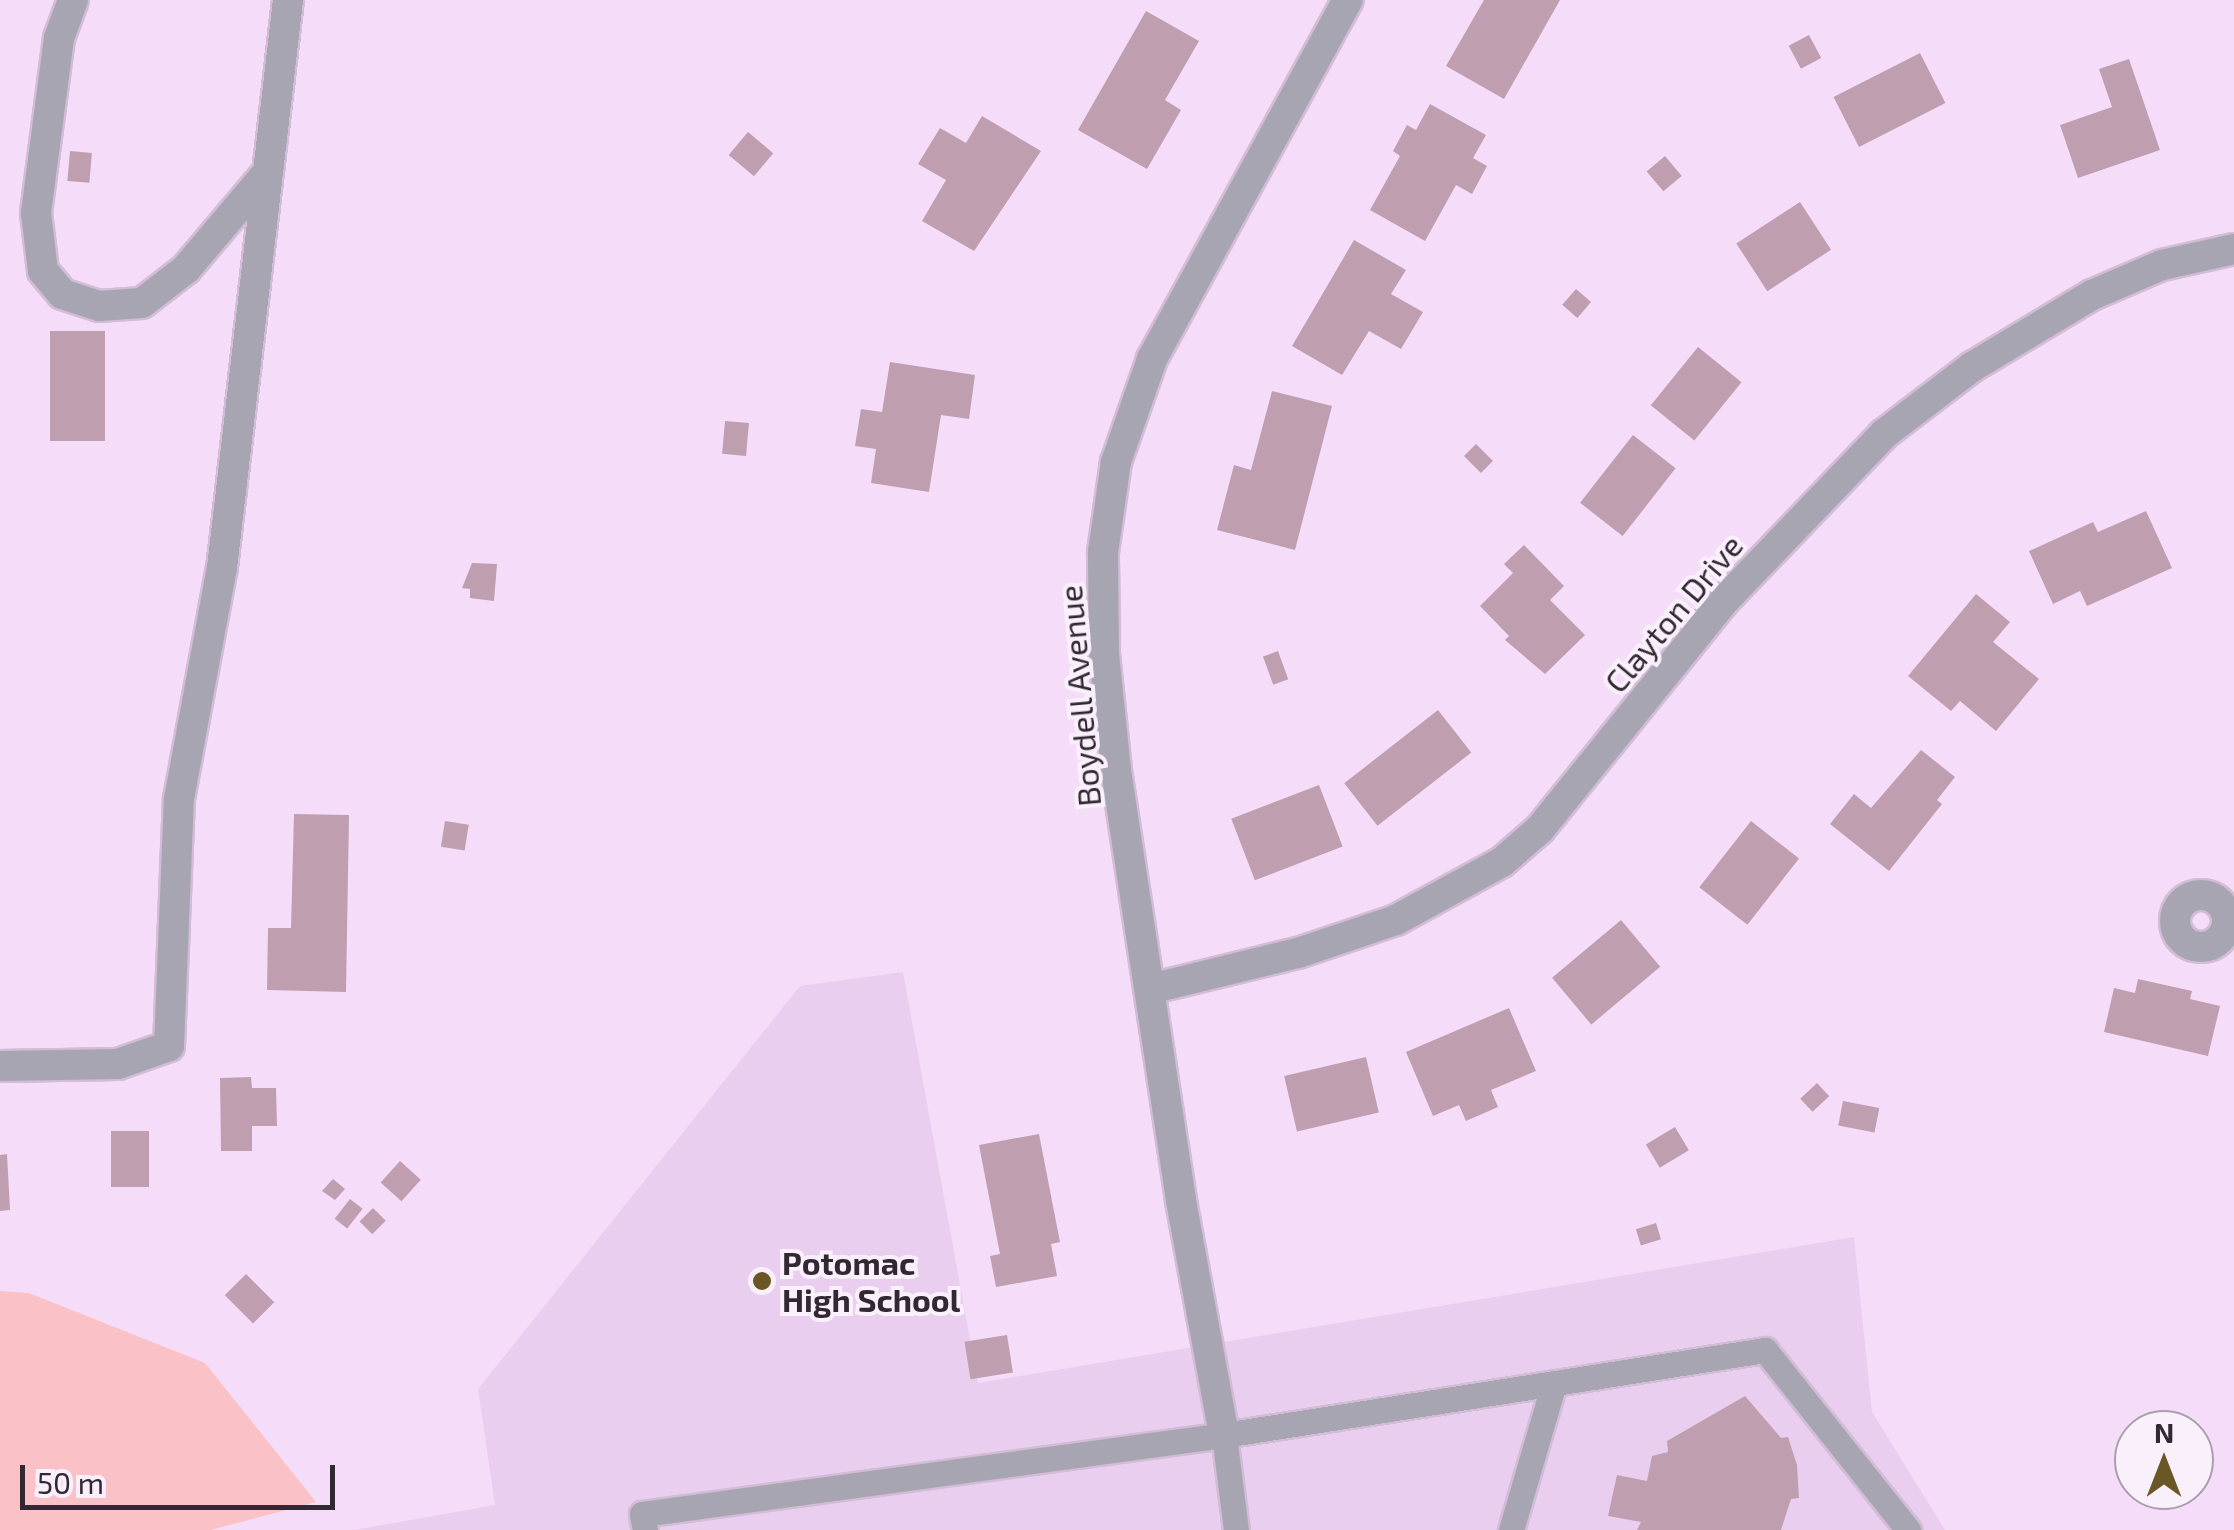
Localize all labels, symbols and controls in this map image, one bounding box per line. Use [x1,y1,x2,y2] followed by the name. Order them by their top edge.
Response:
[1596,526,1750,700] street label: Clayton Drive
[1050,583,1108,809] street label: Boydell Avenue
[782,1244,960,1319] place label: Potomac High School
[751,1270,773,1292] marker: Potomac High School
[2114,1410,2214,1510] north arrow
[2154,1415,2174,1449] text: N
[25,1445,340,1507] scale bar
[37,1464,104,1500] text: 50 m

